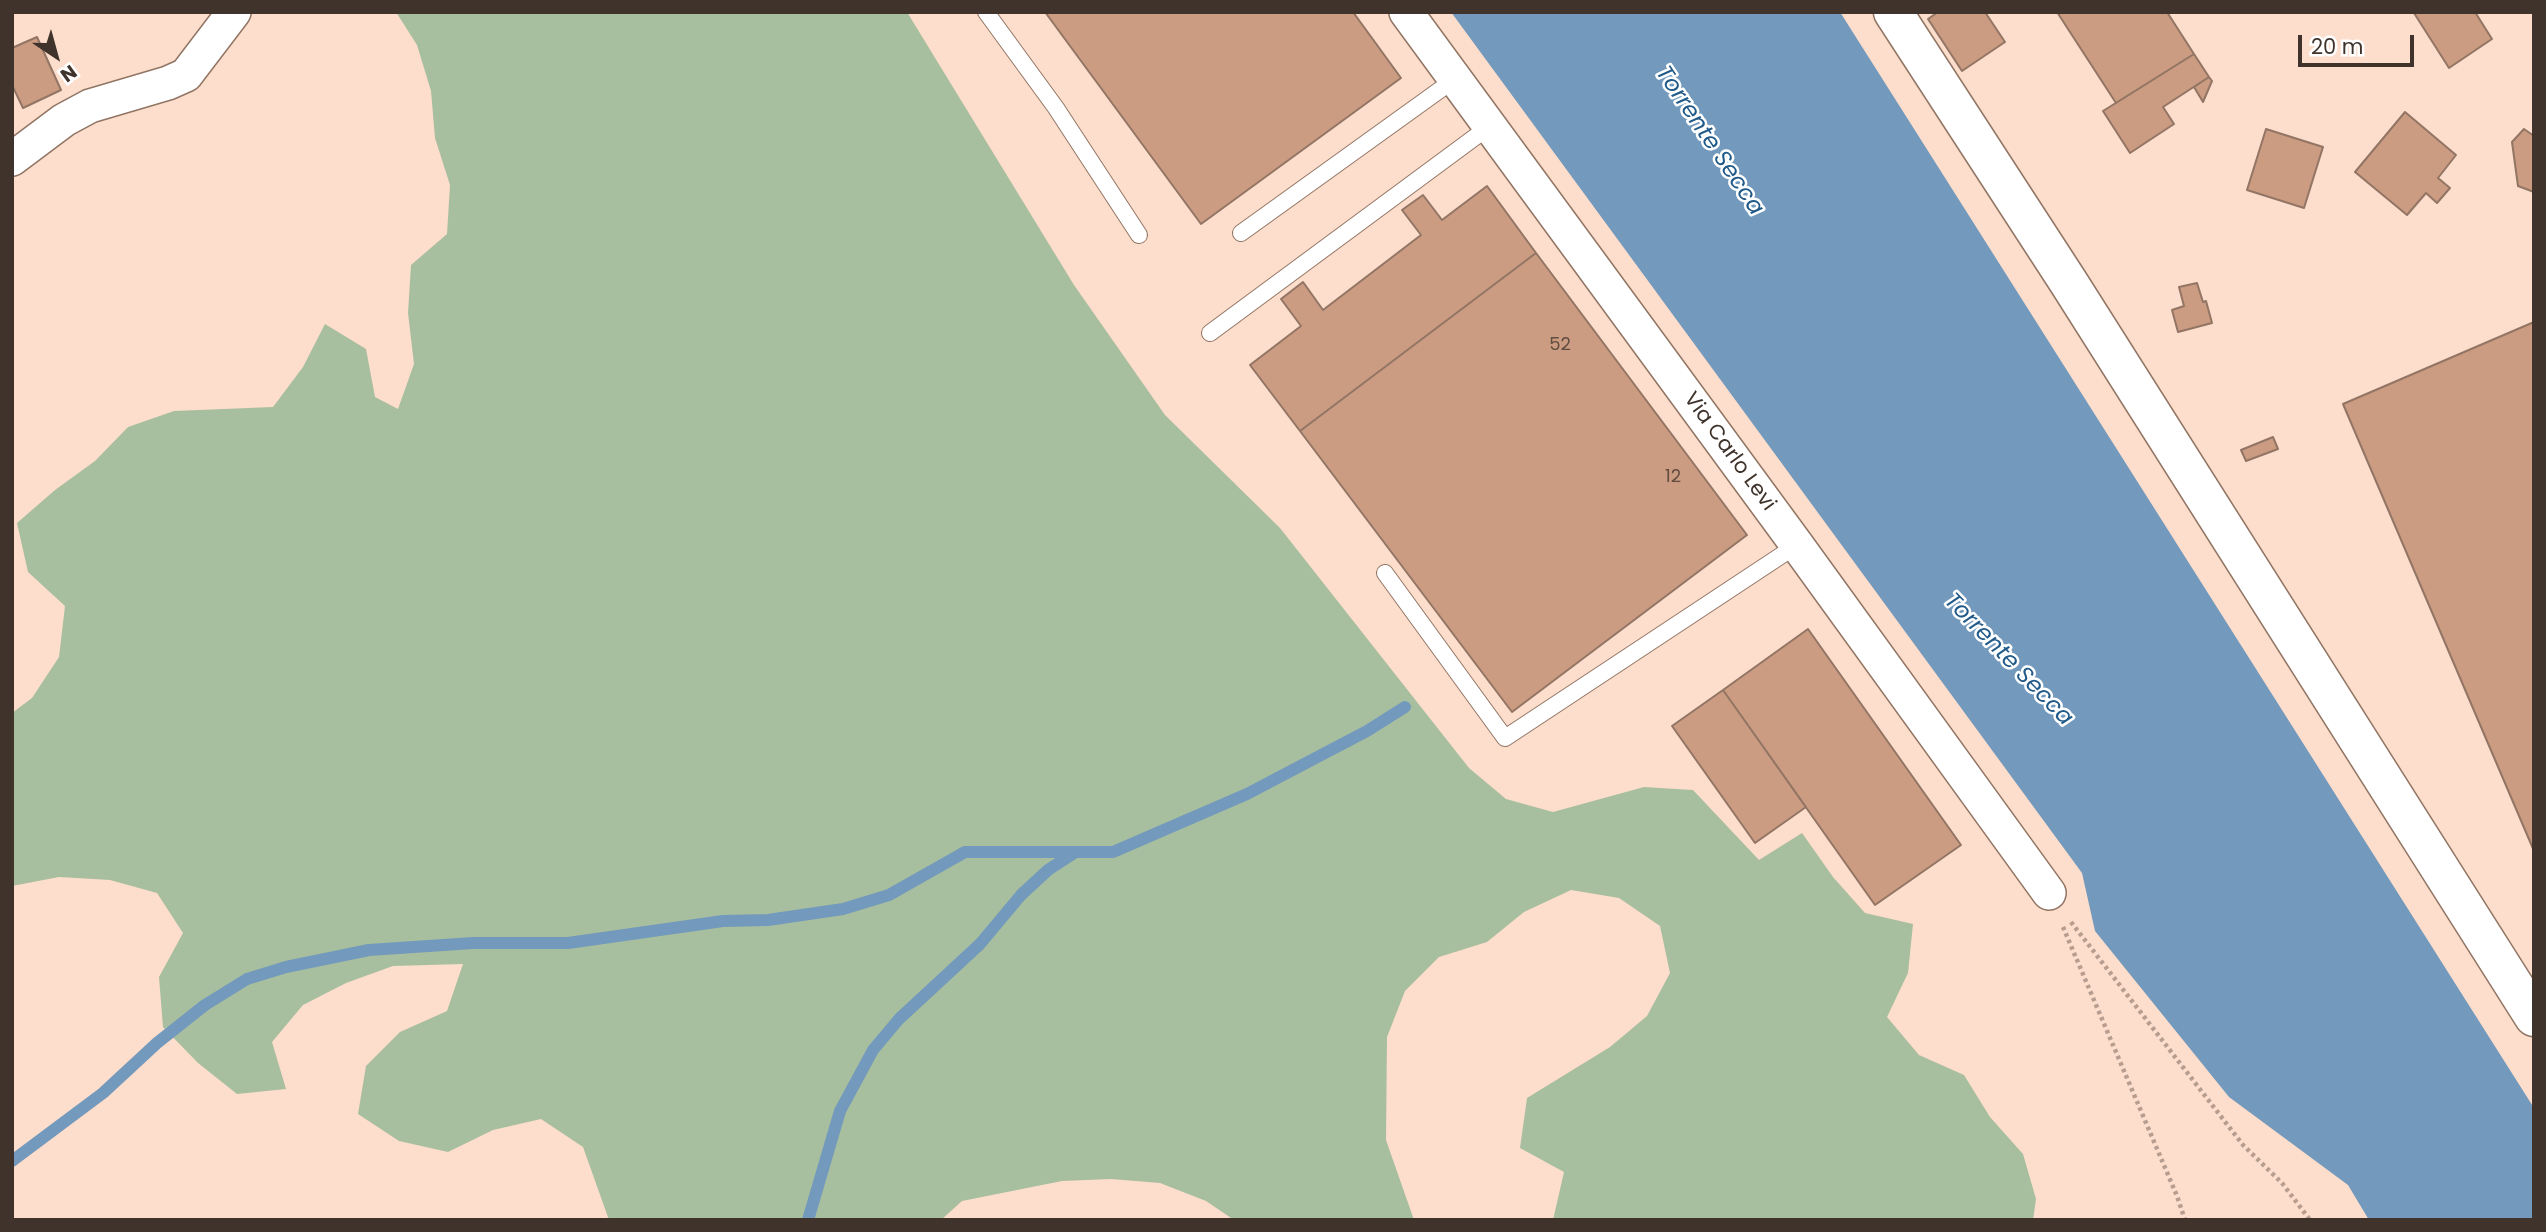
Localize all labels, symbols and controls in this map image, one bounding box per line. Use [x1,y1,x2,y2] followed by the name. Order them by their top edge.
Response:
[21,21,91,91] north arrow
[2301,21,2416,65] scale bar
[2311,32,2364,61] text: 20 m
[55,58,82,89] text: N
[1649,61,1769,221] water label: Torrente Secca
[1549,334,1571,356] house number: 52
[1677,388,1781,516] street label: Via Carlo Levi
[1665,466,1681,488] house number: 12
[1938,588,2078,732] water label: Torrente Secca

